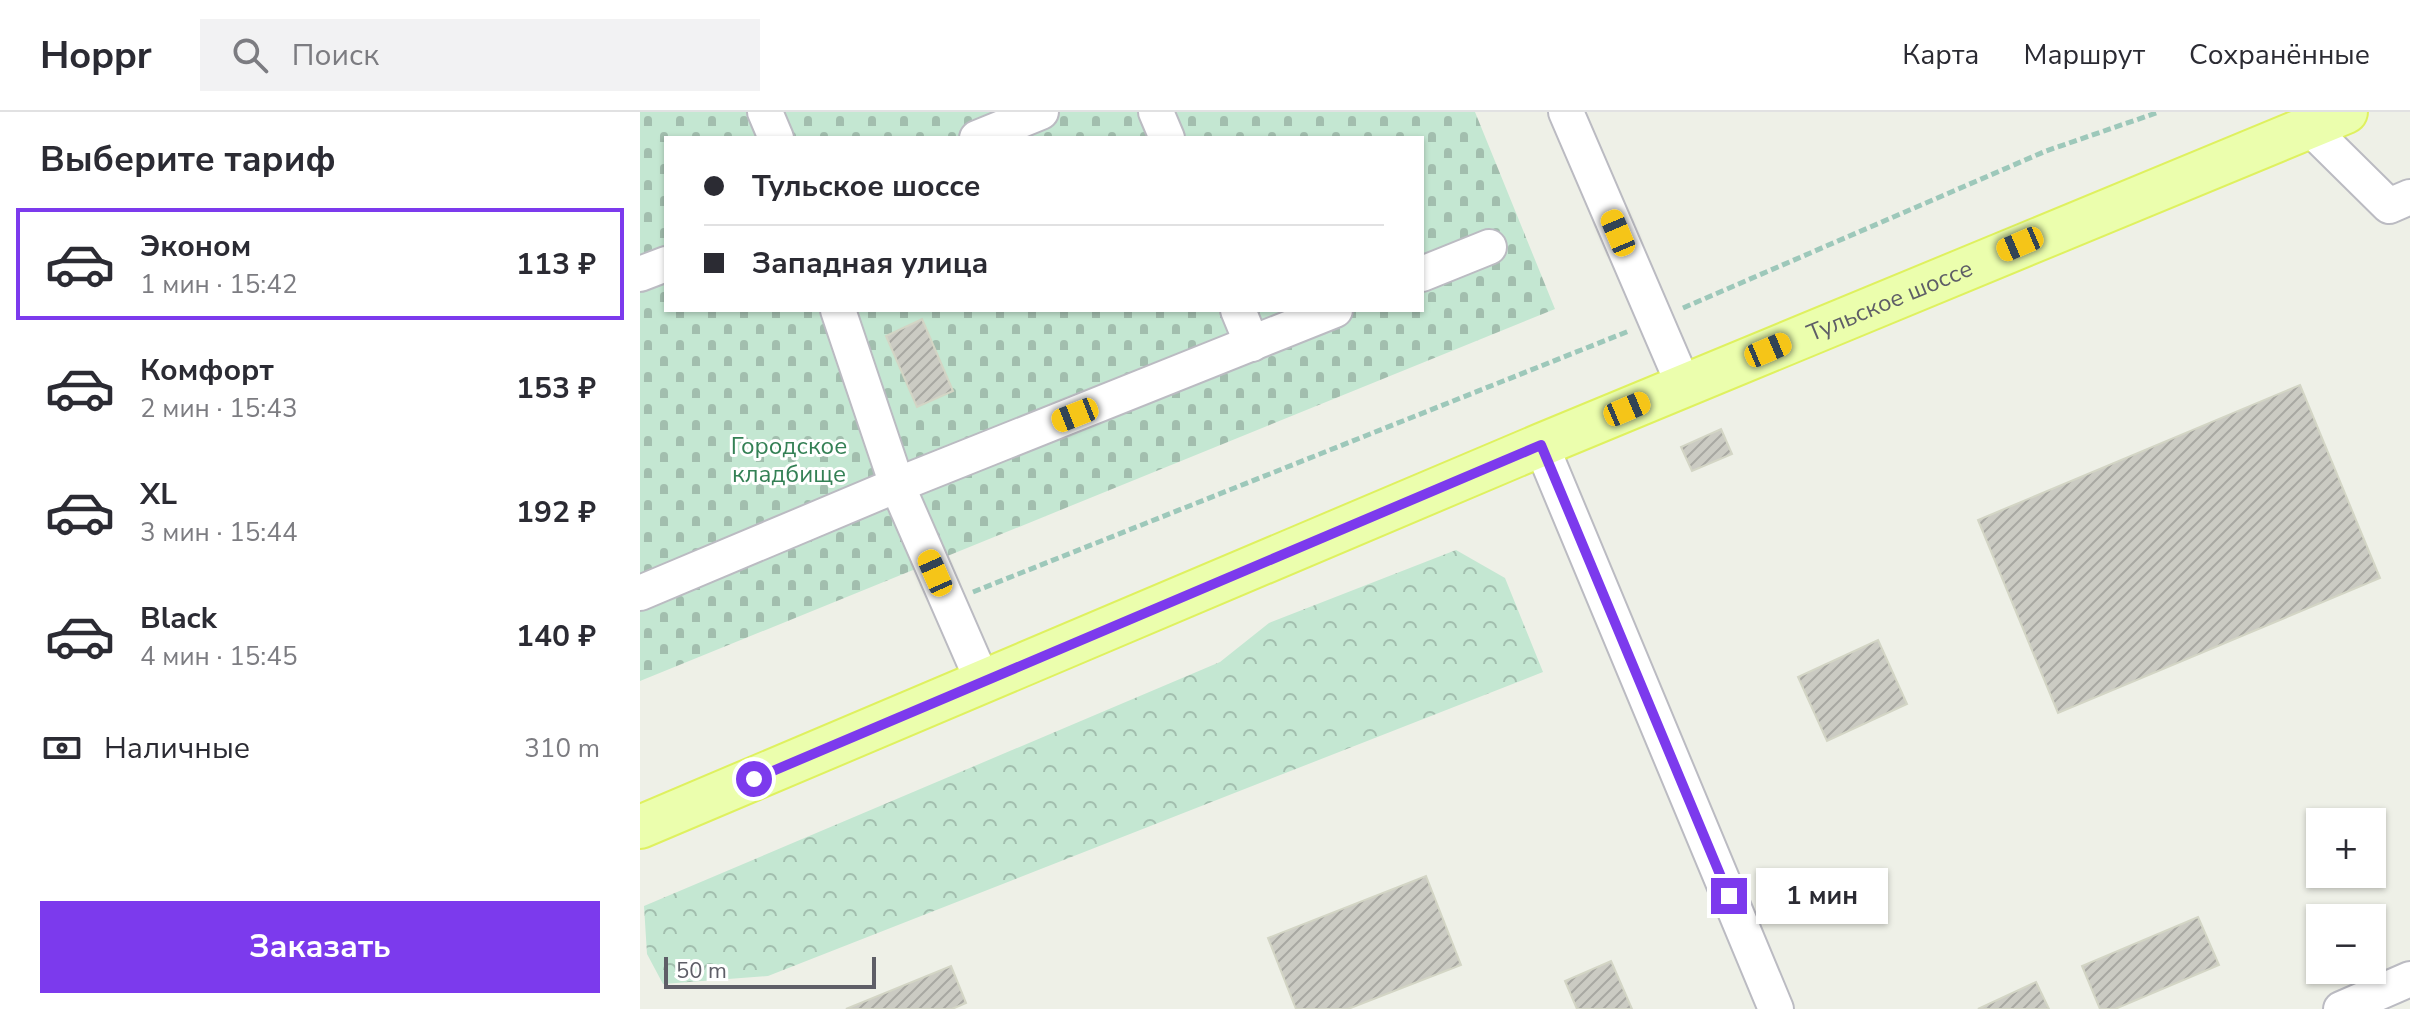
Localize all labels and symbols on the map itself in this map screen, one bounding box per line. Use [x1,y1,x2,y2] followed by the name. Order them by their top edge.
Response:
[1598,206,1638,260] car
[1993,224,2047,264] car
[1802,252,1977,349] street label: Тульское шоссе
[1741,330,1795,370] car
[1600,389,1654,429] car
[1048,395,1102,435] car
[731,430,847,490] park label: Городское кладбище
[914,546,956,600] car
[736,761,772,797] route start
[1757,868,1889,924] callout: 1 мин
[1711,878,1747,914] route end
[664,953,876,989] scale bar

